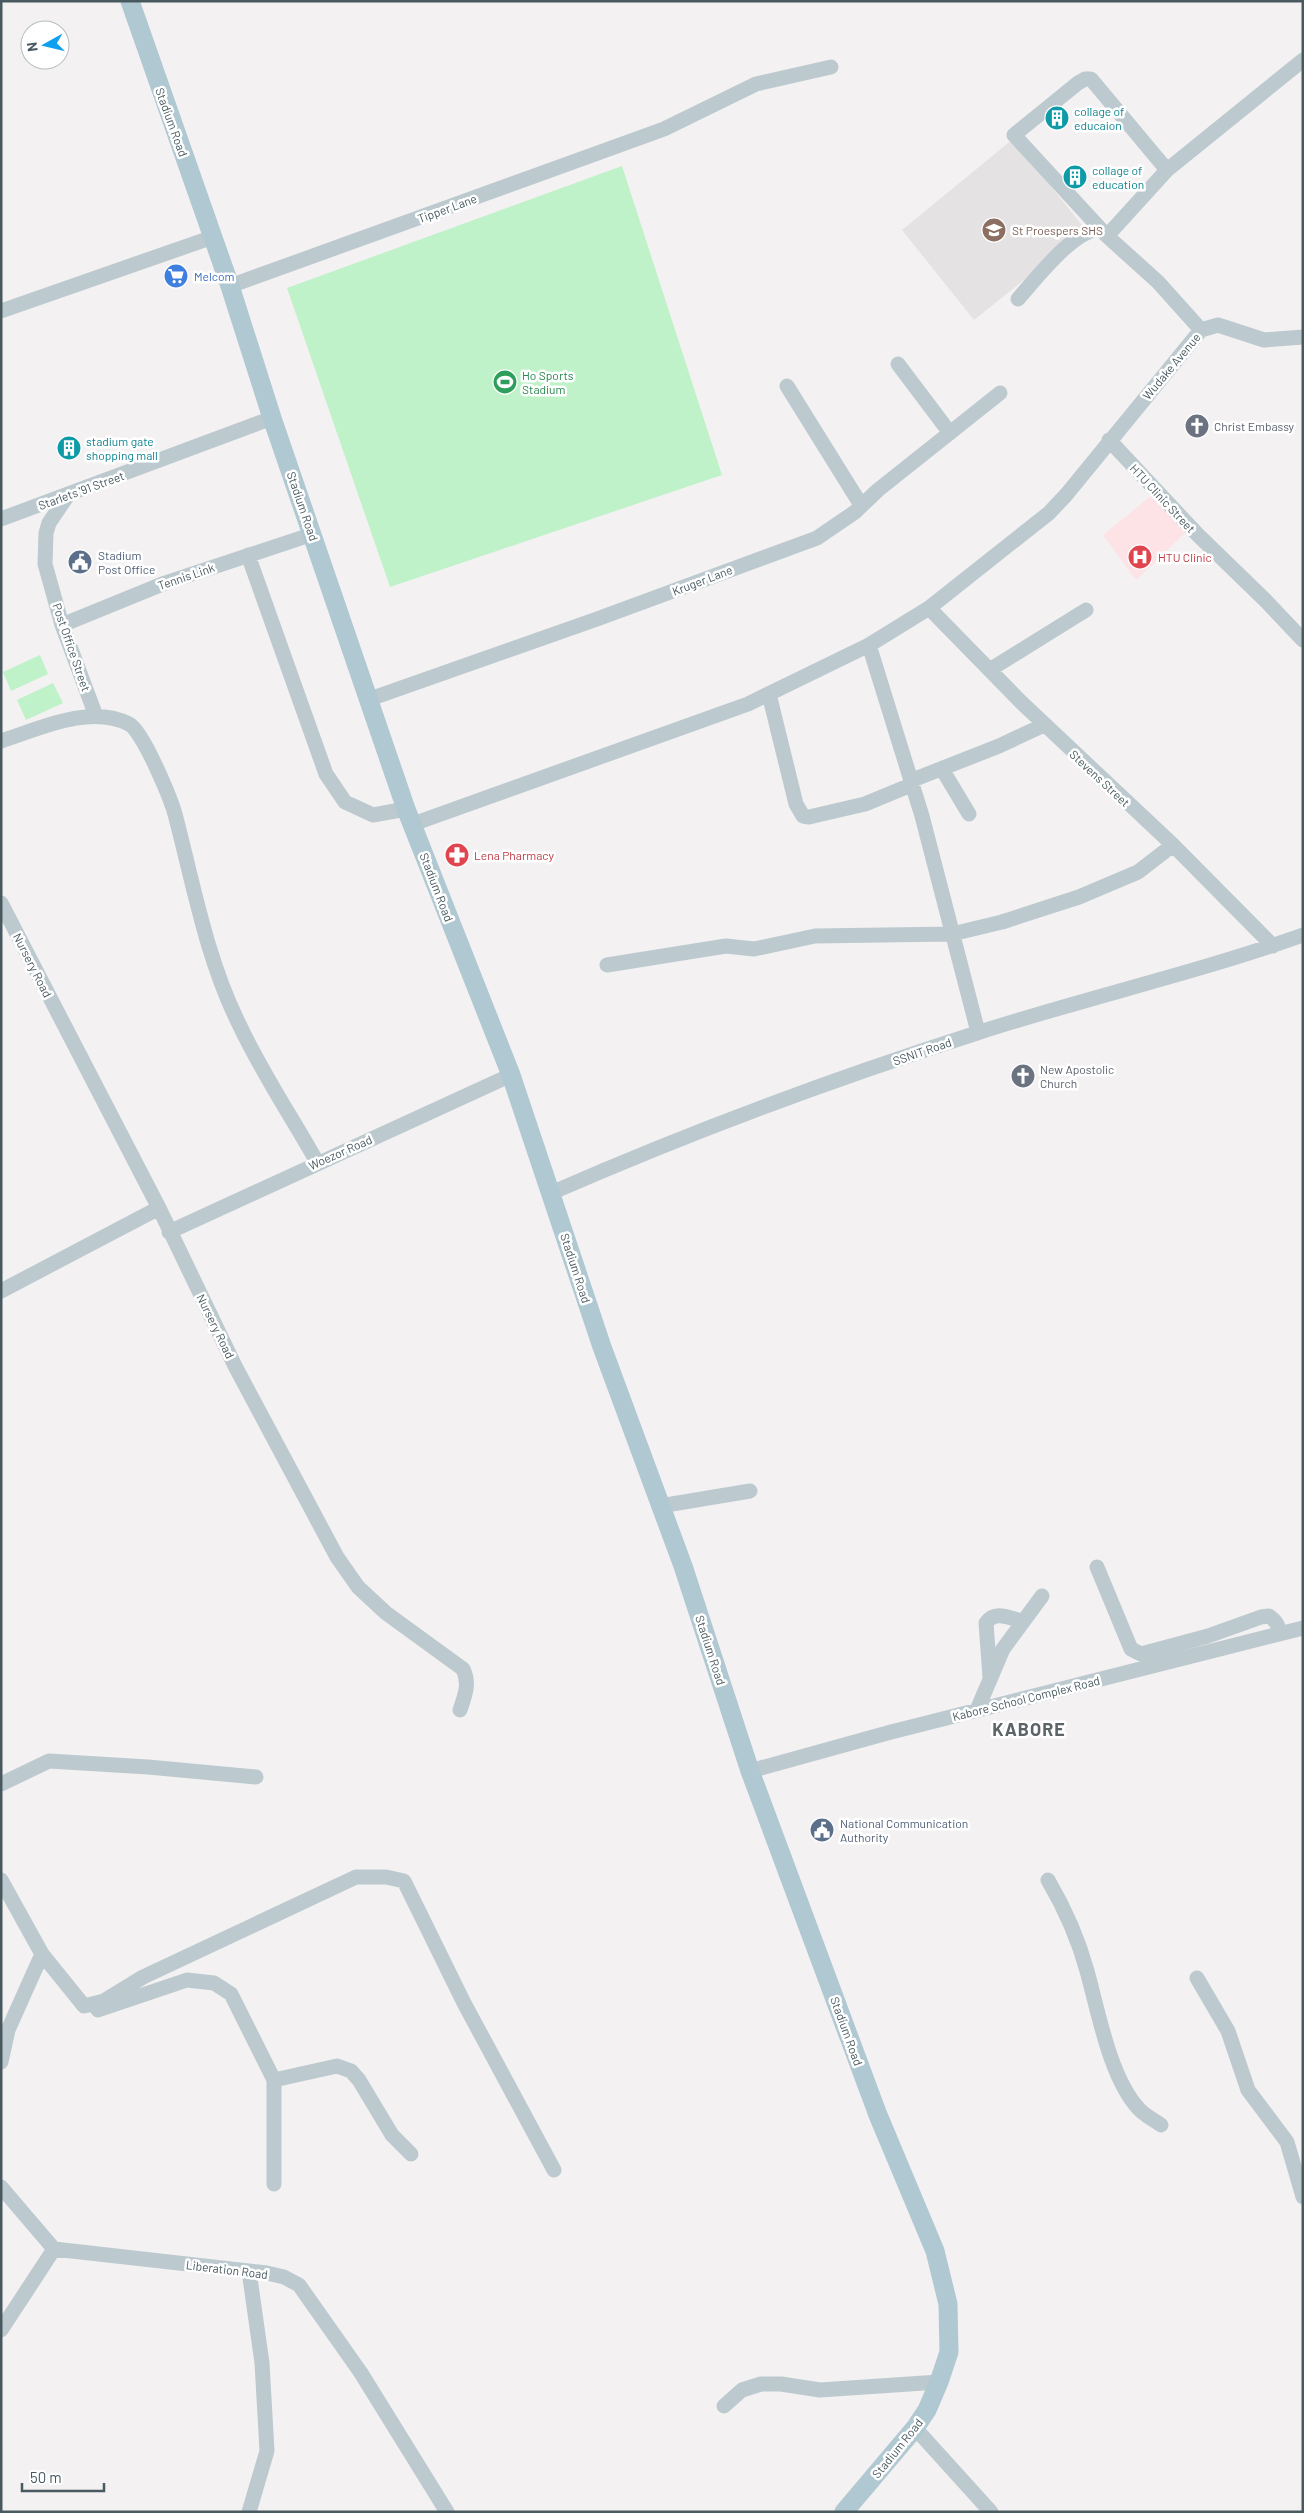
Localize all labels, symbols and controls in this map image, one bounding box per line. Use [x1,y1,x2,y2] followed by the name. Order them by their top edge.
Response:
[20,20,70,70] north arrow
[23,41,41,53] text: N
[153,86,191,158] street label: Stadium Road
[1074,104,1124,132] place label: collage of educaion
[1044,105,1070,131] building icon: collage of educaion
[1092,163,1144,191] place label: collage of education
[1062,164,1088,190] building icon: collage of education
[416,191,478,225] street label: Tipper Lane
[981,217,1007,243] school or university icon: St Proespers SHS
[1012,223,1103,237] place label: St Proespers SHS
[163,263,189,289] supermarket icon: Melcom
[194,269,234,283] place label: Melcom
[1139,330,1203,402] street label: Wudake Avenue
[522,368,574,396] place label: Ho Sports Stadium
[492,369,518,395] sports icon: Ho Sports Stadium
[1184,413,1210,439] church icon: Christ Embassy
[1214,419,1295,433] place label: Christ Embassy
[86,434,158,462] place label: stadium gate shopping mall
[56,435,82,461] building icon: stadium gate shopping mall
[1128,461,1198,535] street label: HTU Clinic Street
[36,468,126,512] street label: Starlets '91 Street
[285,469,321,543] street label: Stadium Road
[1127,544,1153,570] hospital icon: HTU Clinic
[98,548,155,576] place label: Stadium Post Office
[67,549,93,575] public building icon: Stadium Post Office
[1158,550,1212,564] place label: HTU Clinic
[156,560,216,592] street label: Tennis Link
[670,562,734,598] street label: Kruger Lane
[50,601,94,693] street label: Post Office Street
[1067,747,1133,809] street label: Stevens Street
[444,842,470,868] pharmacy icon: Lena Pharmacy
[474,848,555,862] place label: Lena Pharmacy
[417,851,457,923] street label: Stadium Road
[11,931,55,999] street label: Nursery Road
[891,1034,953,1068] street label: SSNIT Road
[1040,1062,1114,1090] place label: New Apostolic Church
[1010,1063,1036,1089] church icon: New Apostolic Church
[306,1132,374,1172] street label: Woezor Road
[558,1231,594,1305] street label: Stadium Road
[194,1291,238,1361] street label: Nursery Road
[693,1613,729,1687] street label: Stadium Road
[951,1673,1101,1723] street label: Kabore School Complex Road
[992,1718,1066,1740] district label: KABORE
[840,1816,968,1844] place label: National Communication Authority
[809,1817,835,1843] public building icon: National Communication Authority
[828,1995,866,2067] street label: Stadium Road
[185,2257,269,2281] street label: Liberation Road
[869,2415,925,2481] street label: Stadium Road
[22,2460,105,2492] scale bar
[30,2468,62,2486] text: 50 m

